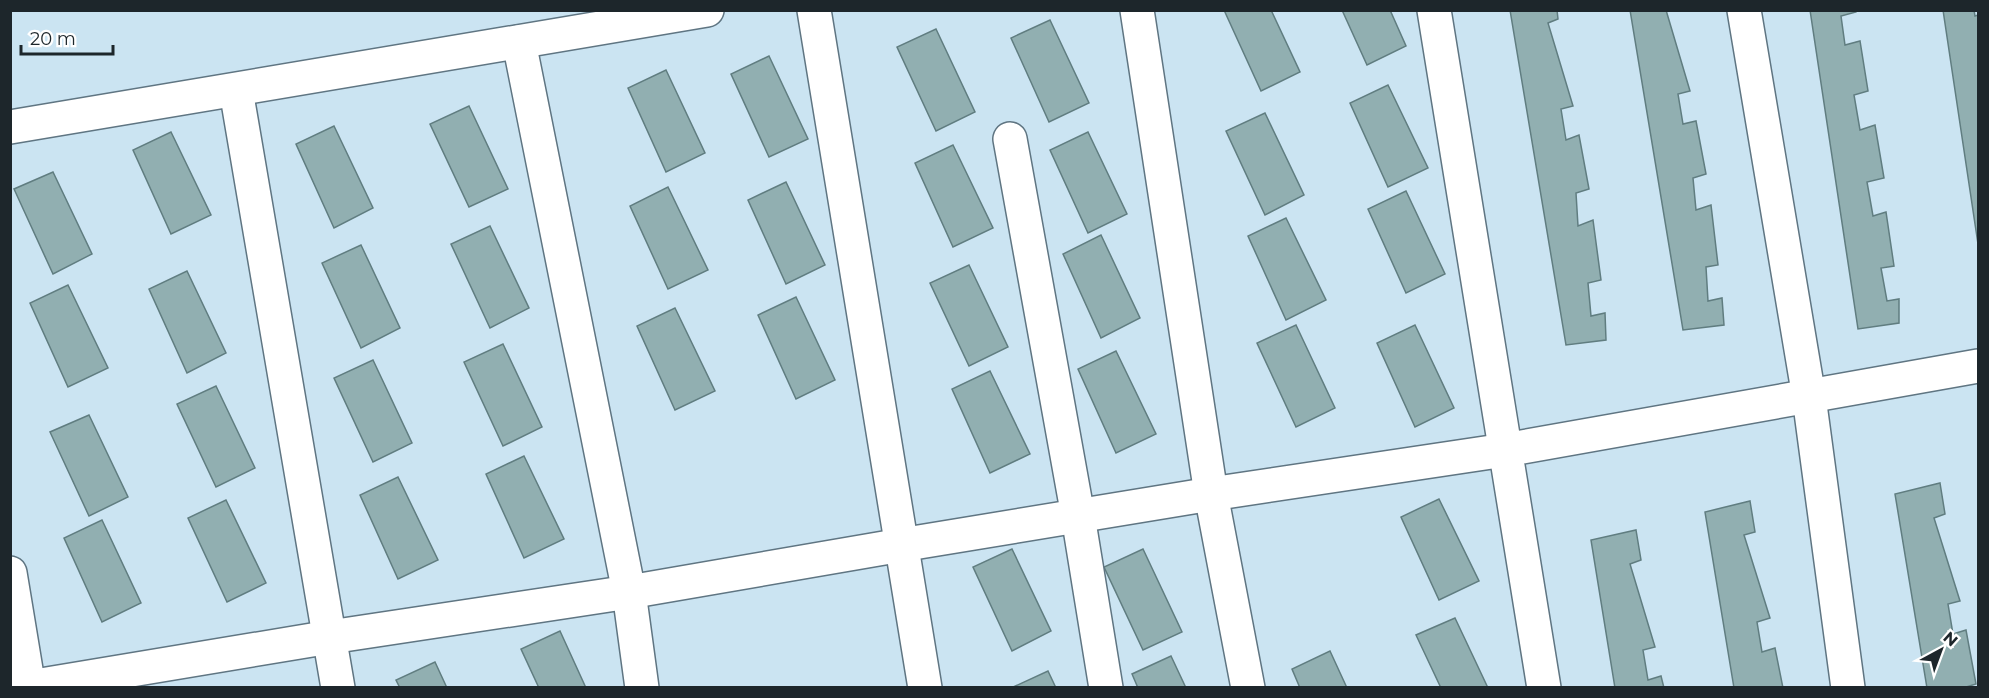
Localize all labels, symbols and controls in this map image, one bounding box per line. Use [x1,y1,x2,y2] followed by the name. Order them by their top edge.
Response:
[21,18,112,56] scale bar
[30,28,76,50] text: 20 m
[1911,620,1971,680] north arrow
[1939,628,1962,650] text: N

